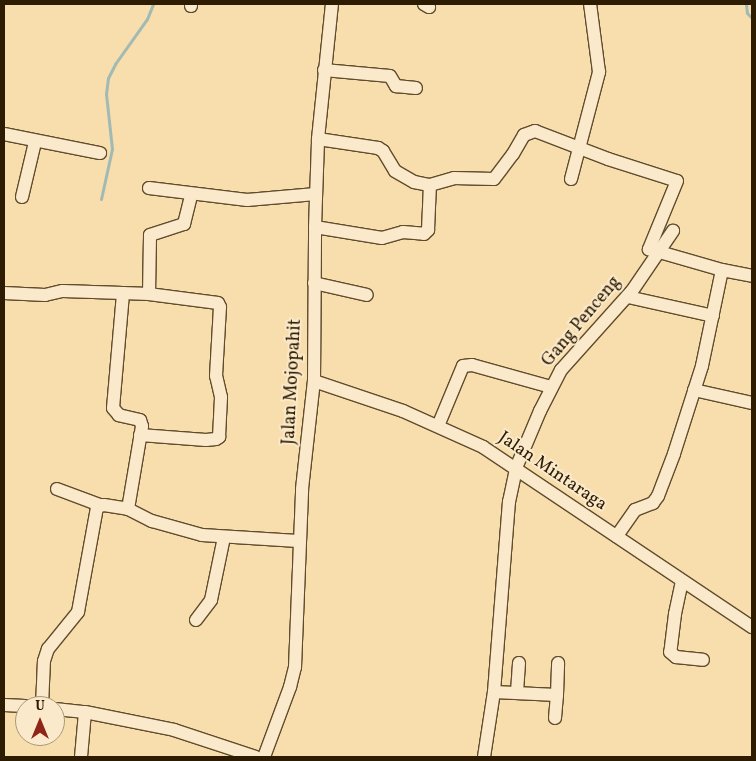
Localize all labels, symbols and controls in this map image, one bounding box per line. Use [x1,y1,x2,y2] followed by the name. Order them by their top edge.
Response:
[538,272,626,372] street label: Gang Penceng
[279,319,307,445] street label: Jalan Mojopahit
[494,428,610,516] street label: Jalan Mintaraga
[15,696,65,746] north arrow
[35,697,45,716] text: U

